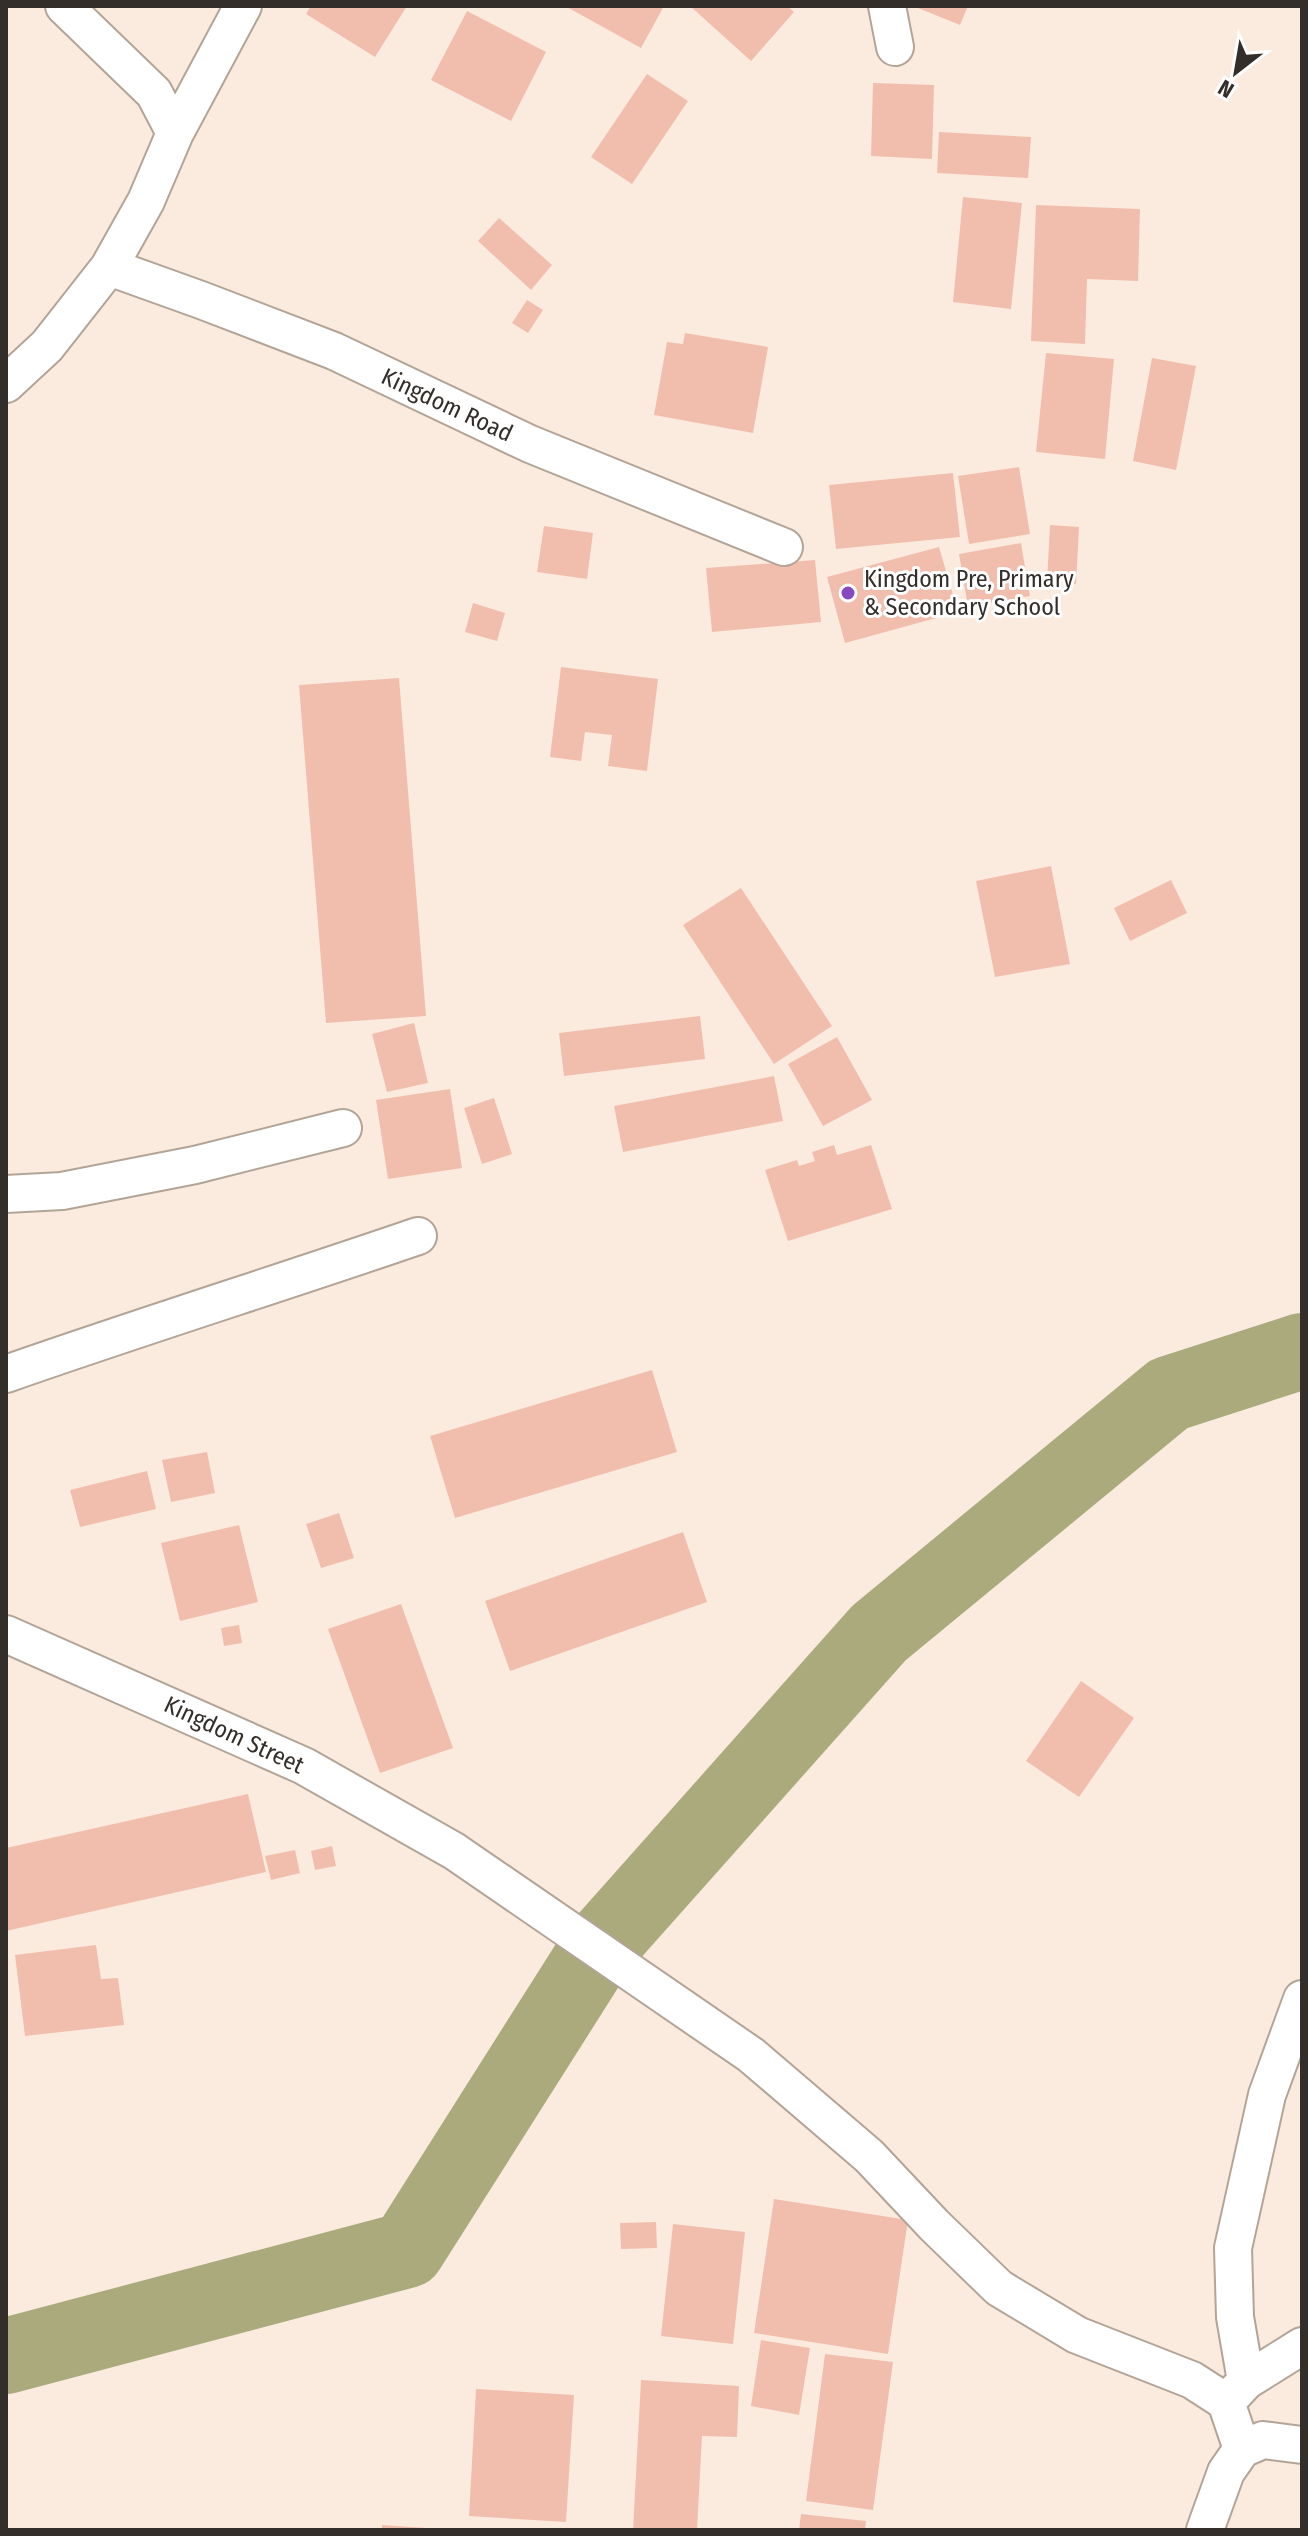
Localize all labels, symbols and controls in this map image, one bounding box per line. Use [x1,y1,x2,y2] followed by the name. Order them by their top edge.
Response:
[1196,32,1276,112] north arrow
[1213,74,1239,104] text: N
[377,362,517,448] street label: Kingdom Road
[864,565,1074,621] place label: Kingdom Pre, Primary & Secondary School
[839,584,857,602] marker: Kingdom Pre, Primary & Secondary School
[160,1690,308,1780] street label: Kingdom Street

